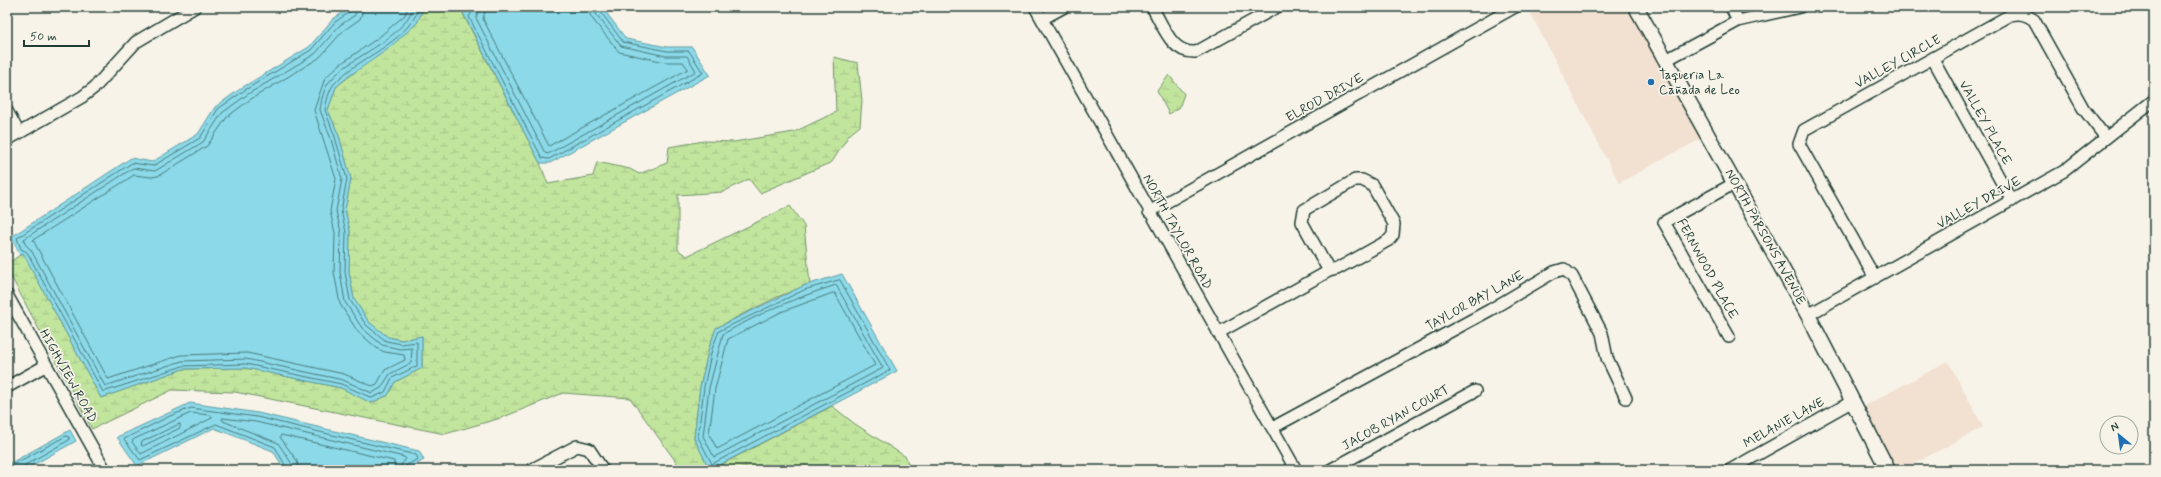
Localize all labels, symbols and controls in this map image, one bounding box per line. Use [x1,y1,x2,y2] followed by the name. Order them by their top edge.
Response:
[24,22,89,48] scale bar
[30,29,57,45] text: 50 m
[1852,31,1944,93] street label: VALLEY CIRCLE
[1659,67,1740,99] place label: Taqueria La Cañada de Leo
[1283,70,1367,126] street label: ELROD DRIVE
[1646,77,1656,87] marker: Taqueria La Cañada de Leo
[1955,78,2015,168] street label: VALLEY PLACE
[1721,166,1810,308] street label: NORTH PARSONS AVENUE
[1138,171,1216,293] street label: NORTH TAYLOR ROAD
[1934,173,2024,233] street label: VALLEY DRIVE
[1672,216,1742,322] street label: FERNWOOD PLACE
[1423,267,1527,335] street label: TAYLOR BAY LANE
[35,326,101,426] street label: HIGHVIEW ROAD
[1339,381,1453,455] street label: JACOB RYAN COURT
[1741,393,1828,452] street label: MELANIE LANE
[2099,415,2139,455] north arrow
[2108,419,2121,435] text: N

